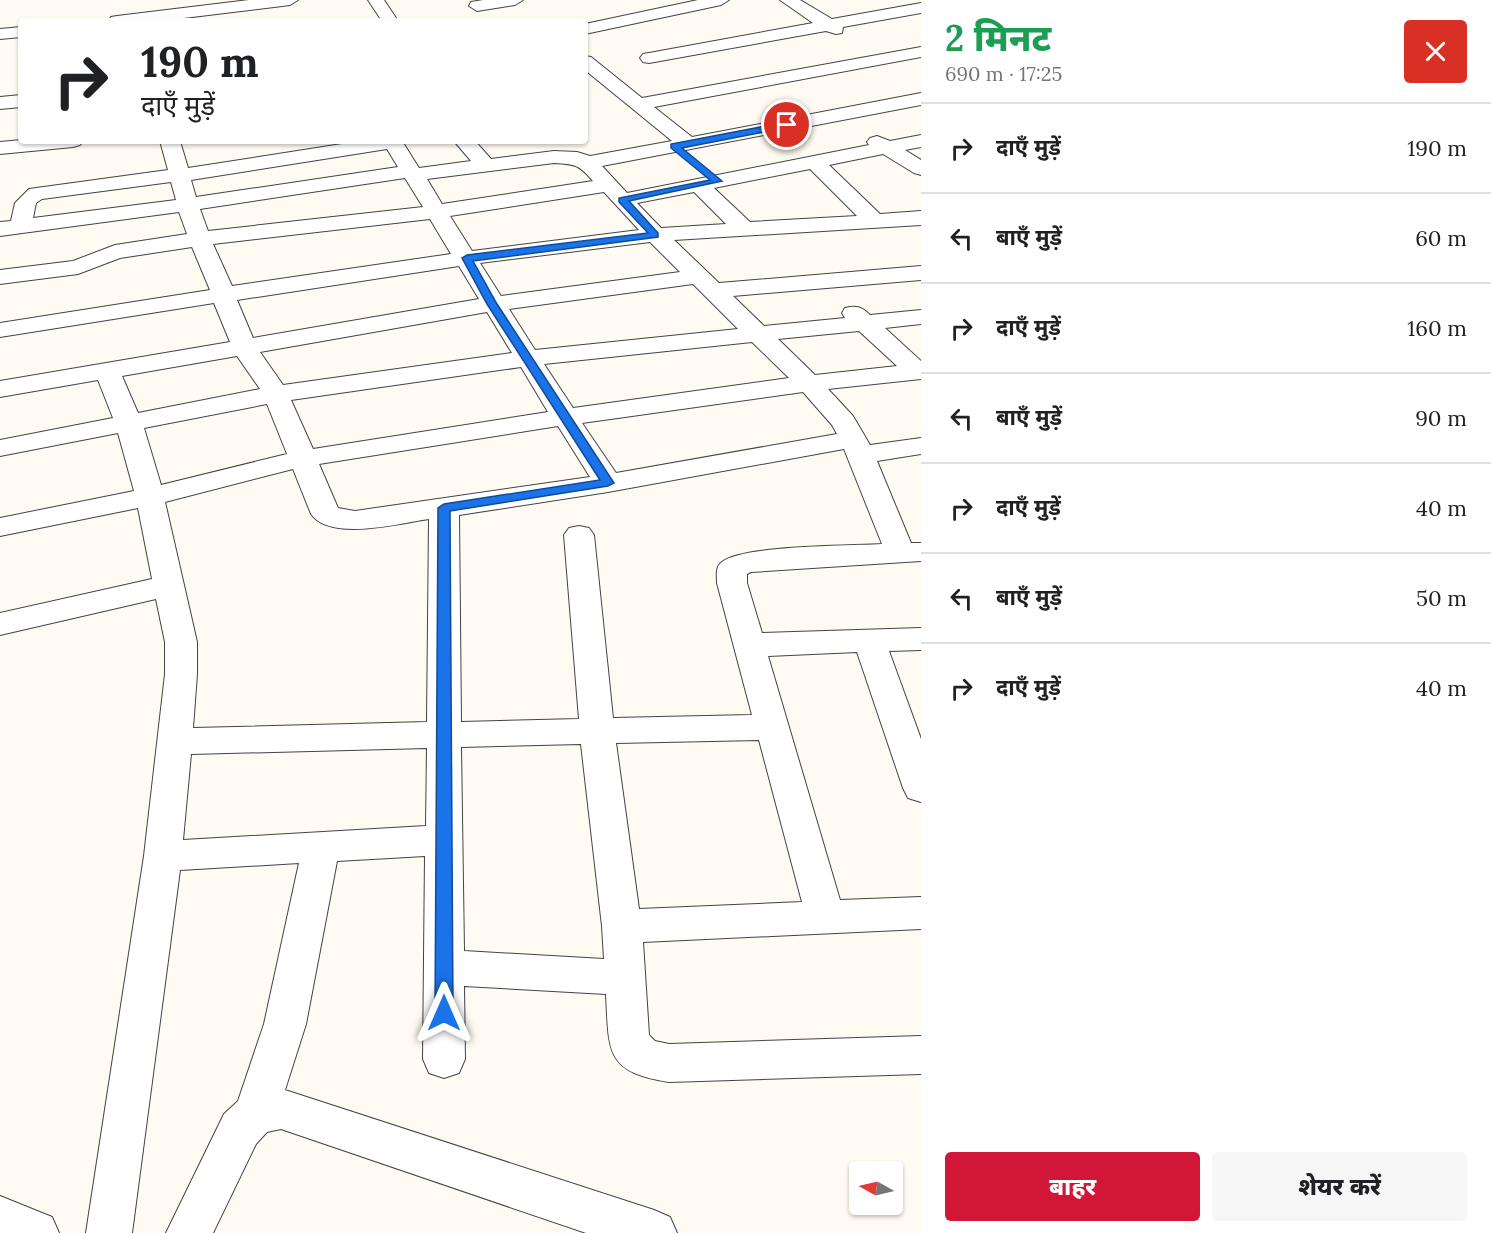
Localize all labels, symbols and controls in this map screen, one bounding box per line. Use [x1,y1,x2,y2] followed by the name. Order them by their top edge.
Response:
[945,15,1051,61] text: 2 मिनट
[1404,20,1467,83] button: close
[141,35,259,89] text: 190 m
[42,42,120,120] icon: right
[945,61,1062,86] text: 690 m · 17:25
[141,88,215,122] text: दाएँ मुड़ें
[761,99,812,150] pin
[770,108,803,141] icon: arrive
[945,132,978,165] icon: right
[996,133,1061,161] text: दाएँ मुड़ें
[1407,134,1467,162] text: 190 m
[945,222,978,255] icon: left
[996,223,1062,251] text: बाएँ मुड़ें
[1415,224,1467,252] text: 60 m
[945,312,978,345] icon: right
[996,313,1061,341] text: दाएँ मुड़ें
[1407,314,1467,342] text: 160 m
[945,402,978,435] icon: left
[996,403,1062,431] text: बाएँ मुड़ें
[1415,404,1467,432] text: 90 m
[945,492,978,525] icon: right
[996,493,1061,521] text: दाएँ मुड़ें
[1416,494,1467,522] text: 40 m
[945,582,978,615] icon: left
[996,583,1062,611] text: बाएँ मुड़ें
[1416,584,1467,612] text: 50 m
[945,672,978,705] icon: right
[996,673,1061,701] text: दाएँ मुड़ें
[1416,674,1467,702] text: 40 m
[412,981,476,1045] position arrow
[945,1152,1200,1221] button: बाहर
[1212,1152,1467,1221] button: शेयर करें
[849,1161,903,1215] north arrow
[849,1161,903,1215] map controls

